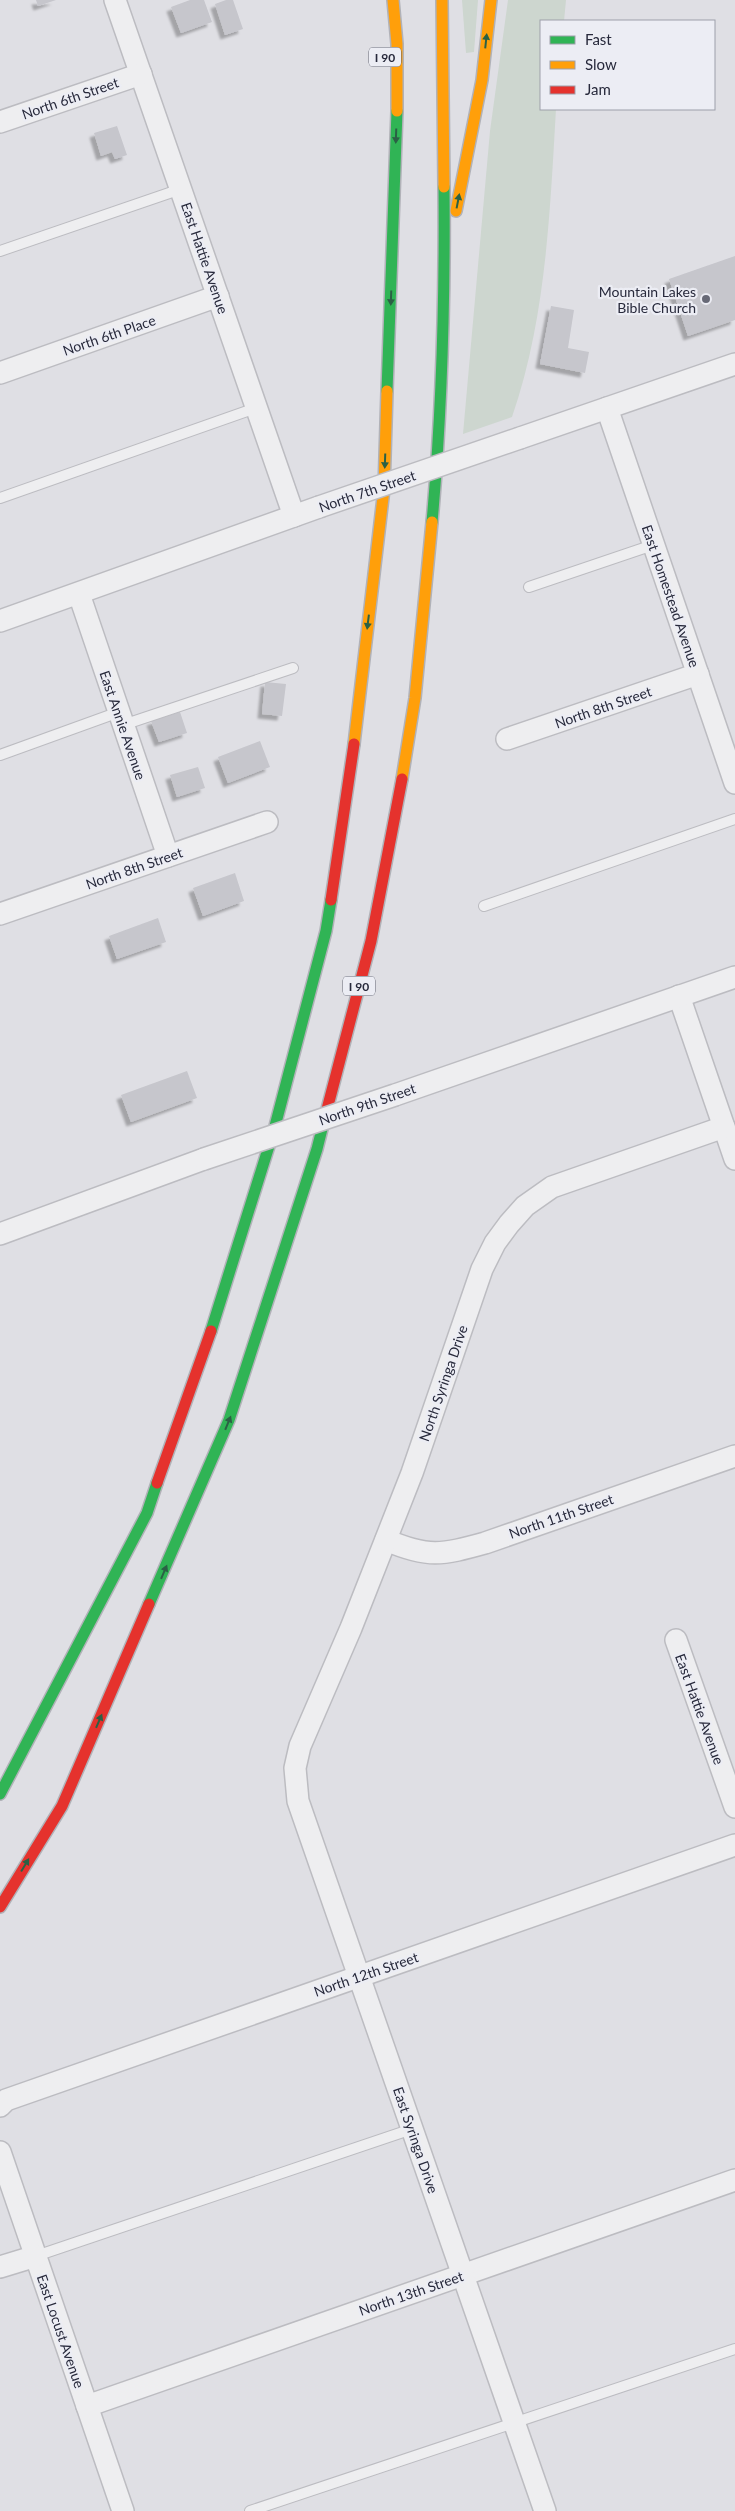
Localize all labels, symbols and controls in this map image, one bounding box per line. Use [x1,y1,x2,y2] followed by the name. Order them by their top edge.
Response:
[540,20,715,110] legend
[585,30,612,48] text: Fast
[482,33,490,49] one-way arrow
[369,48,401,66] road number: I 90
[585,55,617,73] text: Slow
[19,73,121,123] street label: North 6th Street
[585,80,611,98] text: Jam
[392,128,400,144] one-way arrow
[454,193,462,209] one-way arrow
[178,200,232,316] street label: East Hattie Avenue
[599,283,696,316] place label: Mountain Lakes Bible Church
[386,291,394,307] one-way arrow
[700,293,712,305] marker: Mountain Lakes Bible Church
[60,311,158,359] street label: North 6th Place
[381,453,389,469] one-way arrow
[316,466,418,516] street label: North 7th Street
[639,522,703,670] street label: East Homestead Avenue
[364,615,372,631] one-way arrow
[96,668,150,782] street label: East Annie Avenue
[552,682,654,732] street label: North 8th Street
[83,843,185,893] street label: North 8th Street
[343,976,375,996] road number: I 90
[316,1079,418,1129] street label: North 9th Street
[415,1323,471,1443] street label: North Syringa Drive
[224,1415,232,1430] one-way arrow
[506,1490,616,1542] street label: North 11th Street
[160,1565,168,1579] one-way arrow
[672,1651,728,1767] street label: East Hattie Avenue
[95,1714,103,1728] one-way arrow
[21,1859,30,1872] one-way arrow
[311,1948,421,2000] street label: North 12th Street
[390,2084,442,2196] street label: East Syringa Drive
[356,2267,466,2319] street label: North 13th Street
[34,2272,88,2390] street label: East Locust Avenue

